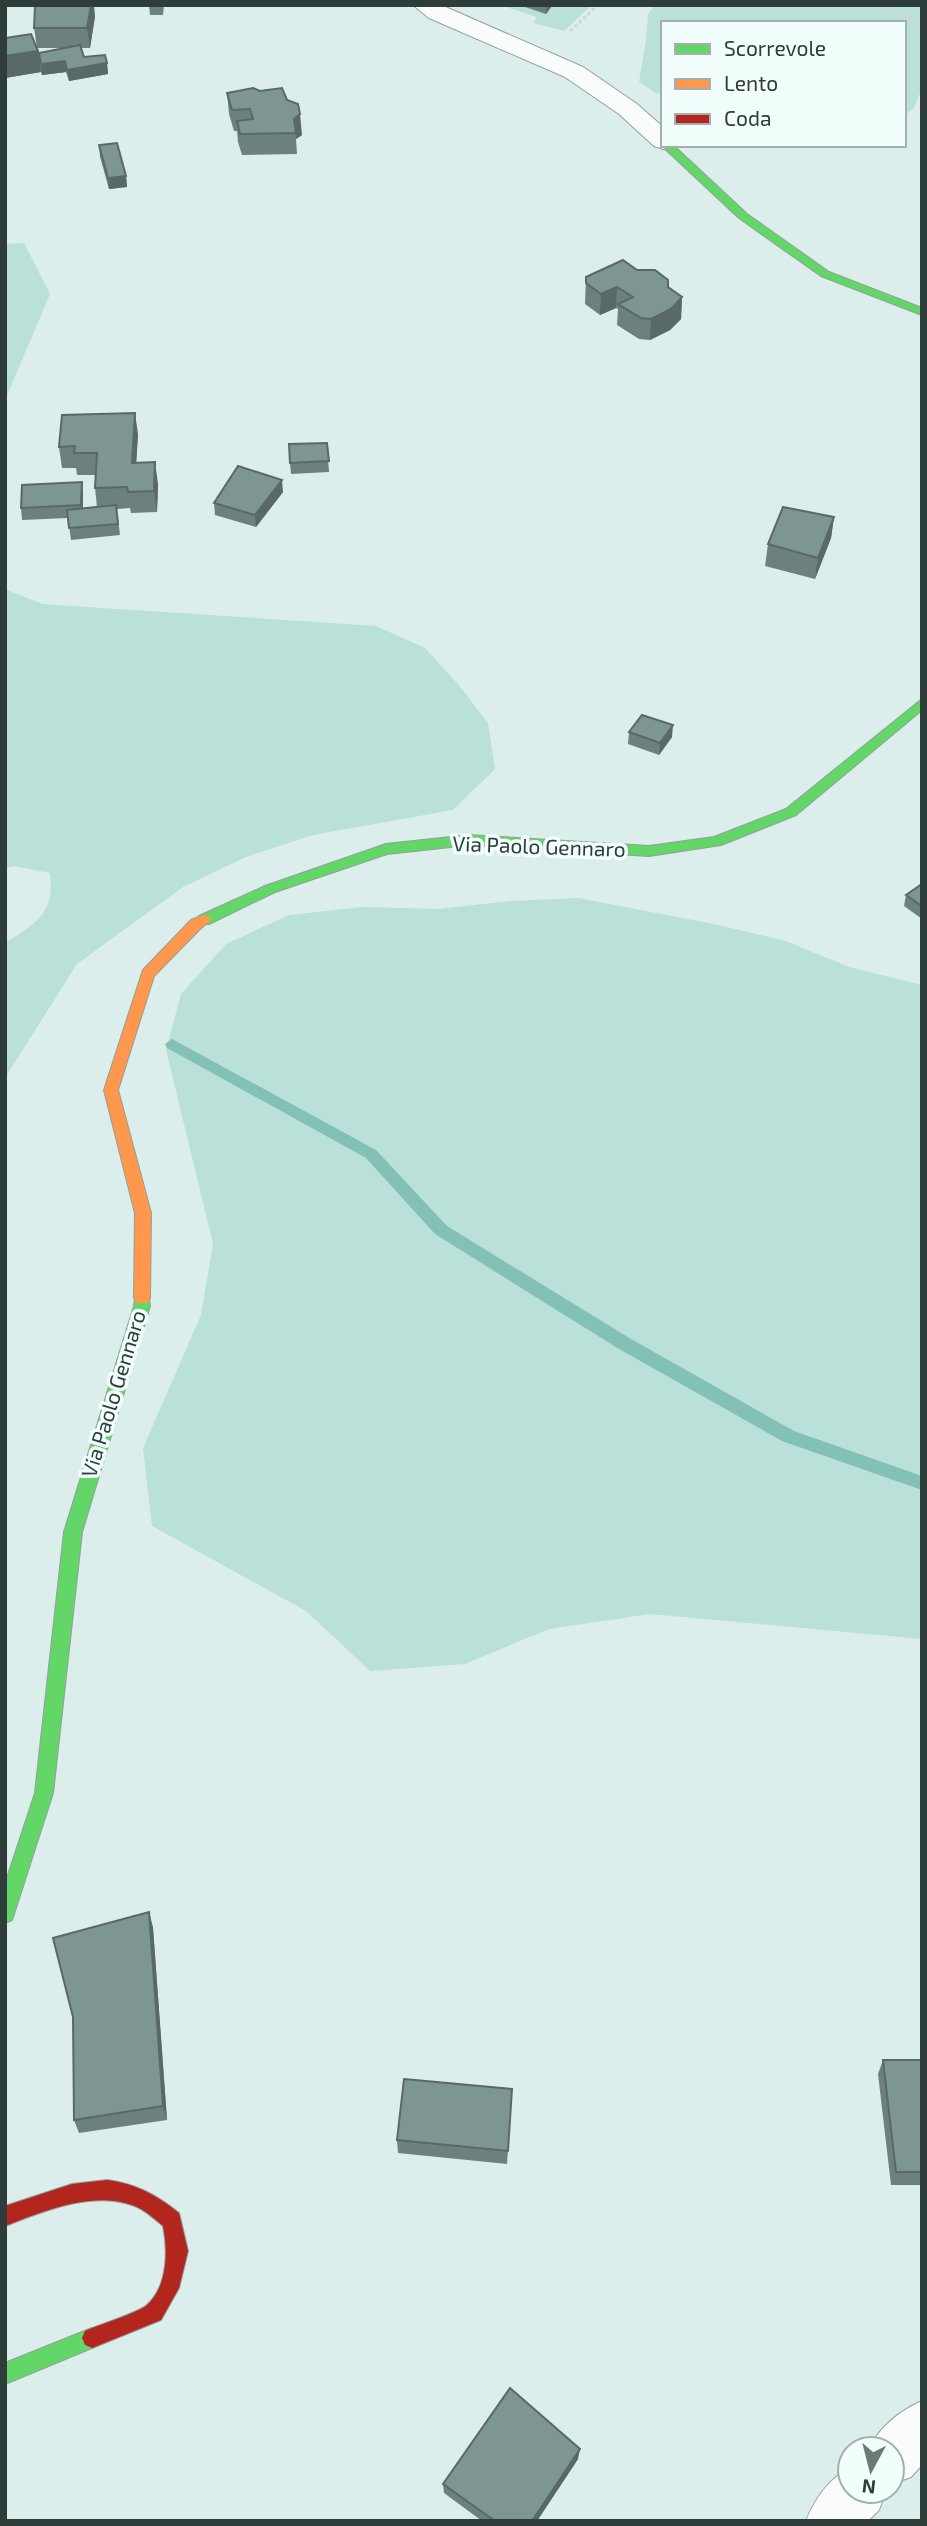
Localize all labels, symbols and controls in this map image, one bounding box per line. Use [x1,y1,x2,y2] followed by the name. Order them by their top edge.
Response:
[661,21,906,147] legend
[724,35,826,60] text: Scorrevole
[724,70,778,95] text: Lento
[724,105,771,130] text: Coda
[452,830,626,861] street label: Via Paolo Gennaro
[75,1307,150,1480] street label: Via Paolo Gennaro
[836,2435,906,2505] north arrow
[861,2475,877,2500] text: N

